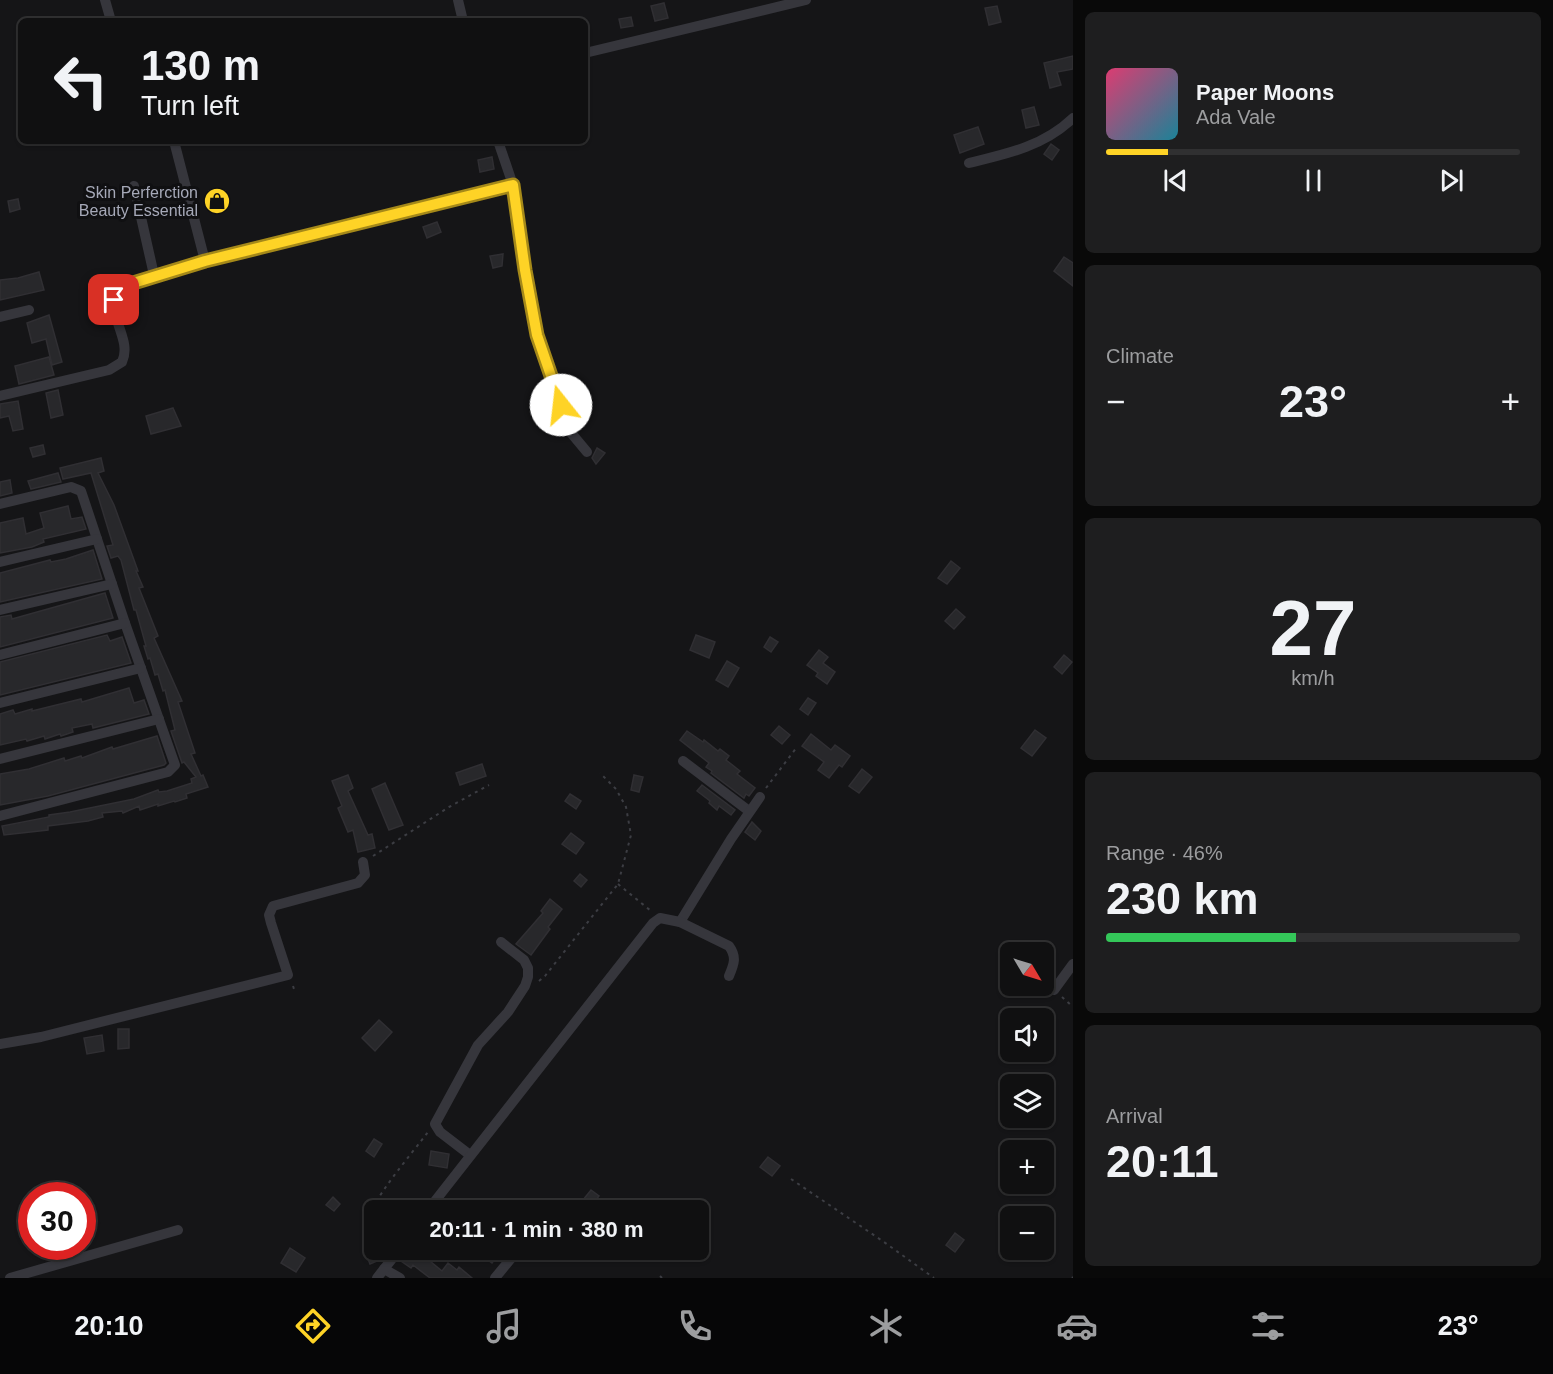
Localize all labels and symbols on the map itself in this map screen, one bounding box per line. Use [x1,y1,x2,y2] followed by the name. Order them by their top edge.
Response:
[79,184,198,219] place label: Skin Perferction Beauty Essential
[202,186,232,216] shop icon: Skin Perferction Beauty Essential
[88,274,139,325] pin
[529,373,593,437] position arrow
[1000,942,1054,996] north arrow
[18,1182,96,1260] speed limit sign: 30

